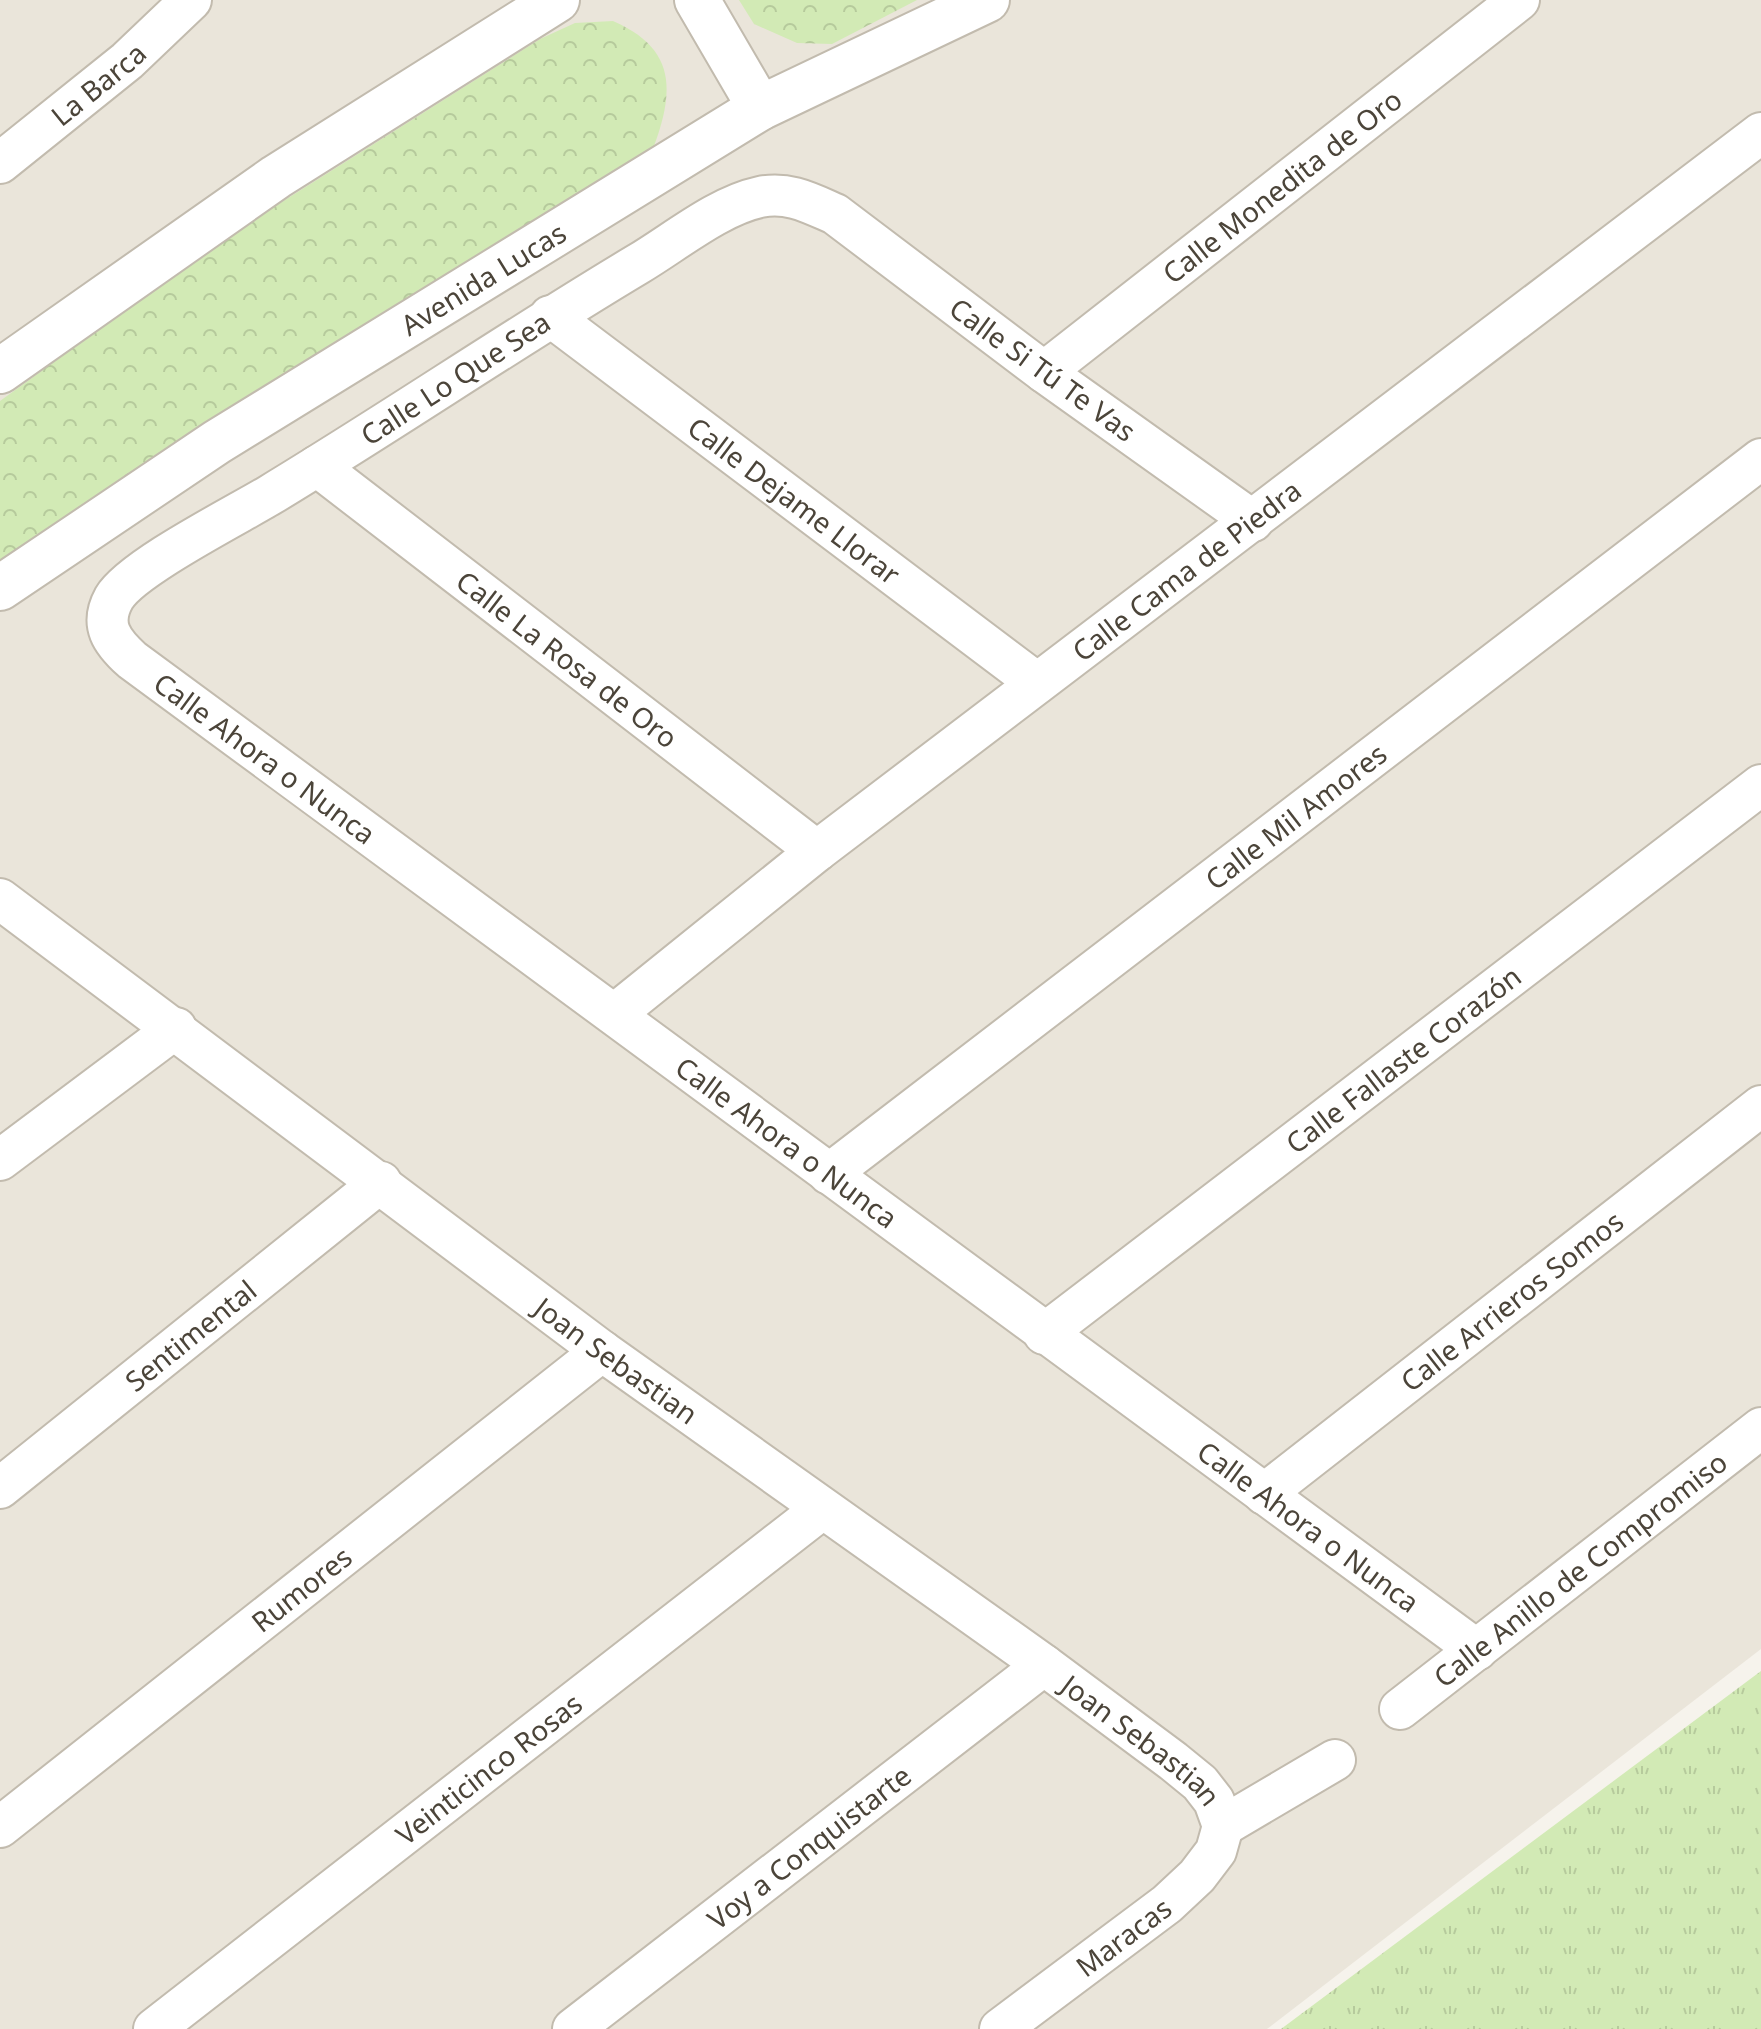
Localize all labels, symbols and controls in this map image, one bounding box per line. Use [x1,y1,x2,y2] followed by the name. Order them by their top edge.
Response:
[43,34,154,134] street label: La Barca
[1154,80,1409,291] street label: Calle Monedita de Oro
[393,213,573,344] street label: Avenida Lucas
[942,289,1144,449] street label: Calle Si Tú Te Vas
[353,302,557,454] street label: Calle Lo Que Sea
[680,408,909,593] street label: Calle Dejame Llorar
[1064,471,1308,669] street label: Calle Cama de Piedra
[449,561,686,756] street label: Calle La Rosa de Oro
[146,664,384,852] street label: Calle Ahora o Nunca
[1197,734,1394,898] street label: Calle Mil Amores
[1277,957,1528,1161] street label: Calle Fallaste Corazón
[668,1048,905,1236] street label: Calle Ahora o Nunca
[1392,1202,1631,1400] street label: Calle Arrieros Somos
[117,1271,264,1400] street label: Sentimental
[525,1286,706,1432] street label: Joan Sebastian
[1190,1432,1427,1620] street label: Calle Ahora o Nunca
[1425,1443,1735,1695] street label: Calle Anillo de Compromiso
[243,1537,359,1640] street label: Rumores
[1052,1664,1230,1813] street label: Joan Sebastian
[388,1684,590,1853] street label: Veinticinco Rosas
[699,1756,918,1938] street label: Voy a Conquistarte
[1068,1888,1179,1985] street label: Maracas

